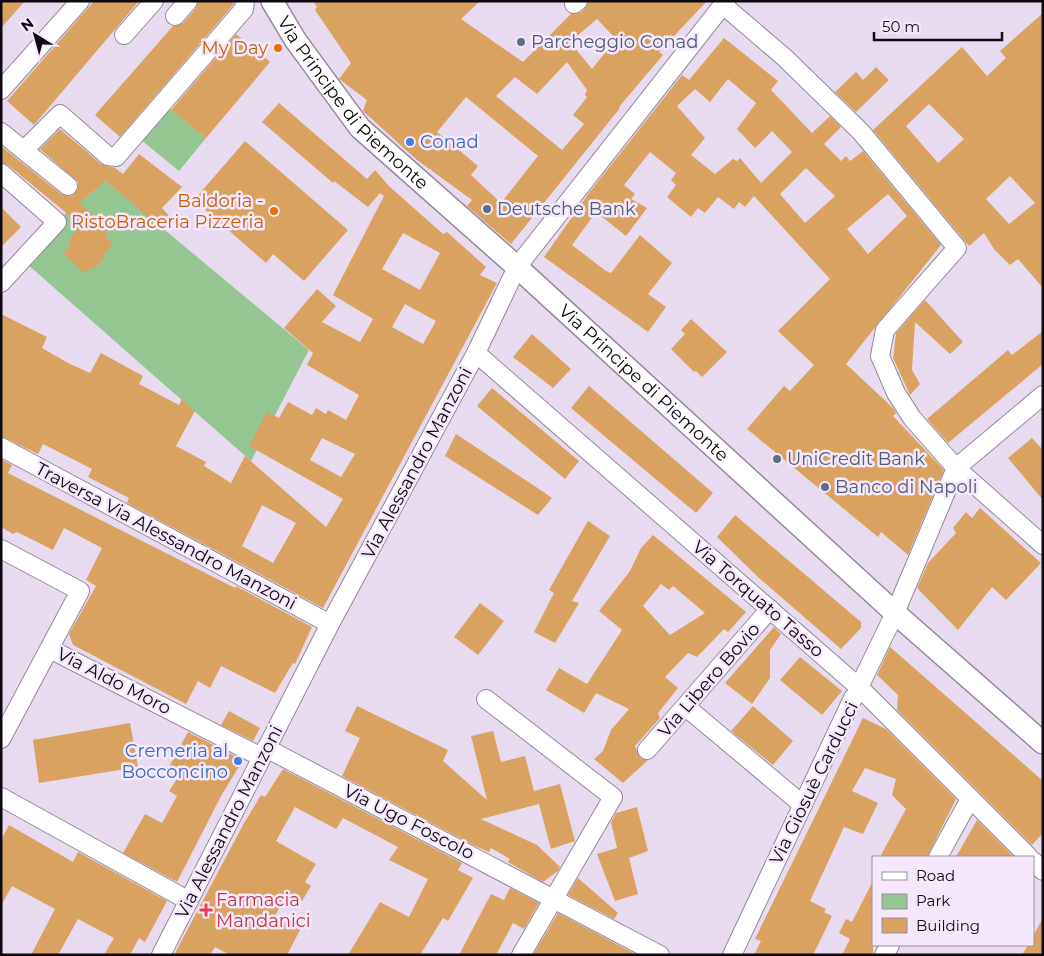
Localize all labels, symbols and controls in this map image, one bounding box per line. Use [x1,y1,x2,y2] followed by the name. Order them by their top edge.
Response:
[10,10,60,60] north arrow
[874,10,1002,42] scale bar
[273,12,433,194] street label: Via Principe di Piemonte
[17,14,37,35] text: N
[882,17,920,36] text: 50 m
[531,31,698,53] place label: Parcheggio Conad
[515,36,527,48] marker: Parcheggio Conad
[201,37,268,59] place label: My Day
[272,42,284,54] marker: My Day
[420,131,479,153] place label: Conad
[404,136,416,148] marker: Conad
[71,190,264,233] place label: Baldoria - RistoBraceria Pizzeria
[497,198,636,220] place label: Deutsche Bank
[481,203,493,215] marker: Deutsche Bank
[268,205,280,217] marker: Baldoria - RistoBraceria Pizzeria
[554,300,733,466] street label: Via Principe di Piemonte
[357,363,477,563] street label: Via Alessandro Manzoni
[787,448,925,470] place label: UniCredit Bank
[771,453,783,465] marker: UniCredit Bank
[32,458,300,614] street label: Traversa Via Alessandro Manzoni
[835,476,978,498] place label: Banco di Napoli
[819,481,831,493] marker: Banco di Napoli
[688,536,828,662] street label: Via Torquato Tasso
[653,618,765,742] street label: Via Libero Bovio
[53,643,175,719] street label: Via Aldo Moro
[765,698,863,868] street label: Via Giosuè Carducci
[171,722,287,922] street label: Via Alessandro Manzoni
[121,740,228,783] place label: Cremeria al Bocconcino
[232,755,244,767] marker: Cremeria al Bocconcino
[340,780,478,864] street label: Via Ugo Foscolo
[872,856,1034,946] legend
[916,866,955,885] text: Road
[216,889,311,932] place label: Farmacia Mandanici
[916,891,950,910] text: Park
[200,904,212,916] marker: Farmacia Mandanici
[916,916,980,935] text: Building

